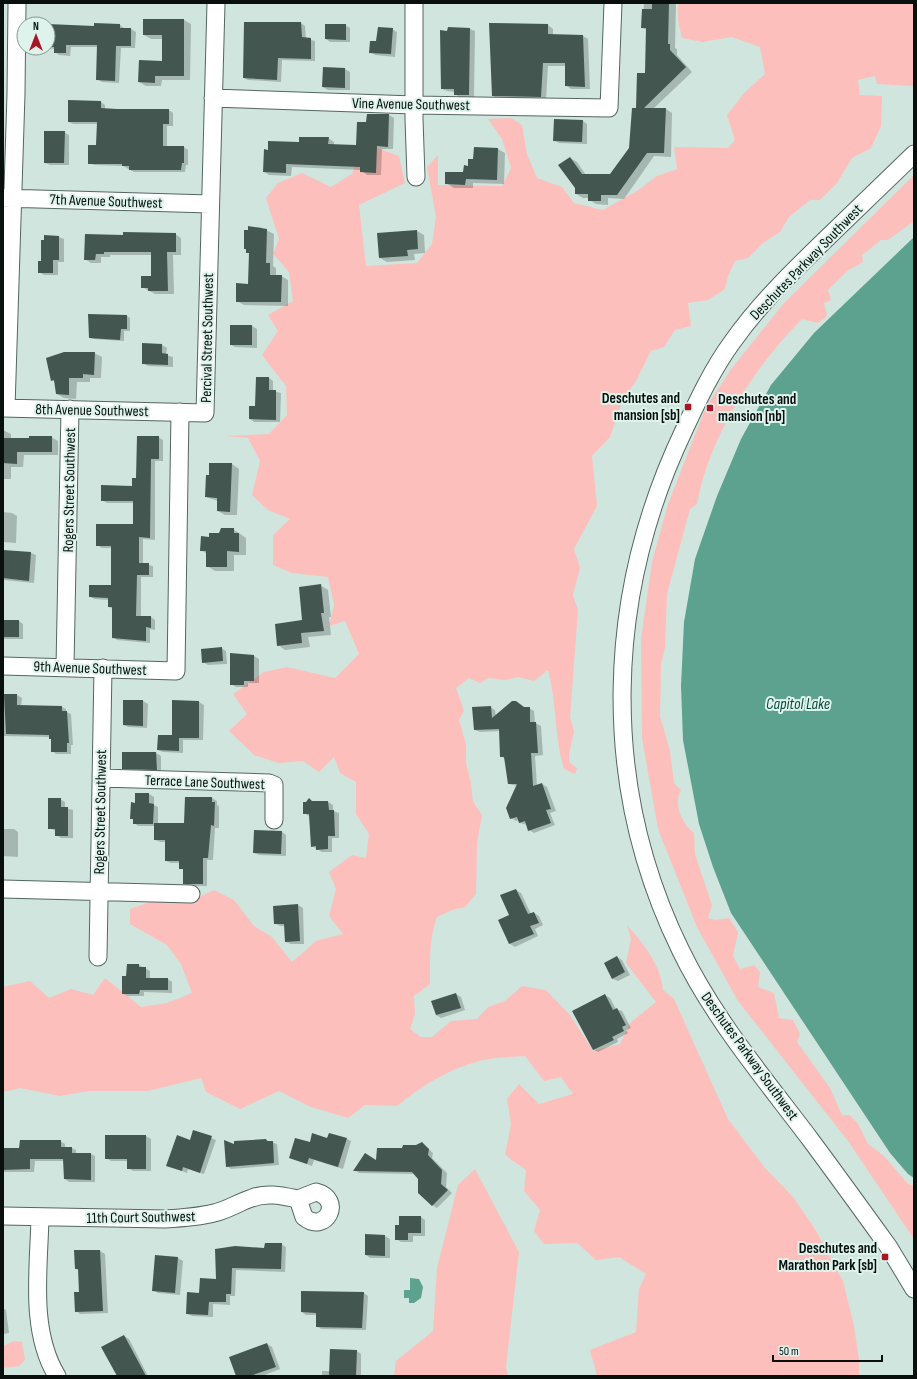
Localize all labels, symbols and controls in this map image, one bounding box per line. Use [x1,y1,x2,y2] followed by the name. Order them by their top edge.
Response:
[16,16,56,56] north arrow
[33,20,39,33] text: N
[352,94,470,115] street label: Vine Avenue Southwest
[49,190,163,213] street label: 7th Avenue Southwest
[746,200,867,324] street label: Deschutes Parkway Southwest
[197,272,218,403] street label: Percival Street Southwest
[602,389,680,425] place label: Deschutes and mansion [sb]
[718,390,796,426] place label: Deschutes and mansion [nb]
[35,400,149,421] street label: 8th Avenue Southwest
[683,402,693,412] marker: Deschutes and mansion [sb]
[705,403,715,413] marker: Deschutes and mansion [nb]
[59,427,80,553] street label: Rogers Street Southwest
[33,657,147,680] street label: 9th Avenue Southwest
[766,695,830,714] water label: Capitol Lake
[90,749,111,875] street label: Rogers Street Southwest
[145,771,266,794] street label: Terrace Lane Southwest
[697,988,803,1125] street label: Deschutes Parkway Southwest
[86,1207,196,1228] street label: 11th Court Southwest
[779,1239,877,1275] place label: Deschutes and Marathon Park [sb]
[880,1252,890,1262] marker: Deschutes and Marathon Park [sb]
[773,1337,882,1363] scale bar
[779,1344,799,1359] text: 50 m

